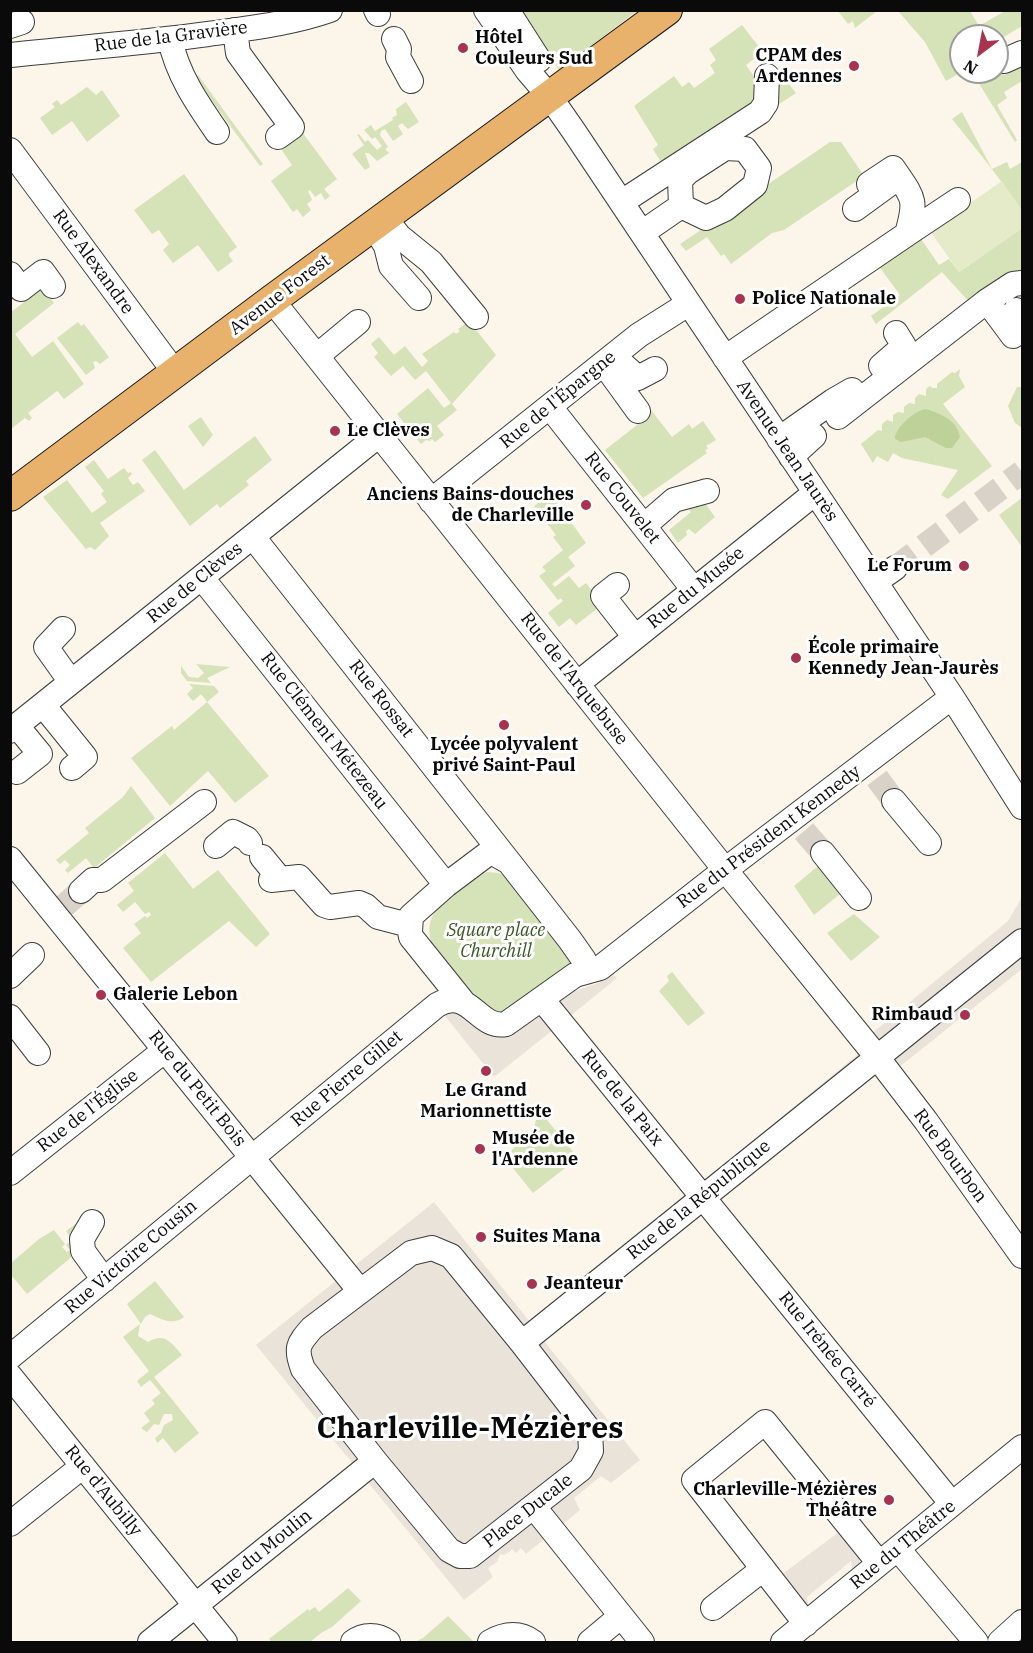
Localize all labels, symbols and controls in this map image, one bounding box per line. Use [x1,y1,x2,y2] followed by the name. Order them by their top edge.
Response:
[93,17,249,57] street label: Rue de la Gravière
[949,24,1009,84] north arrow
[475,27,593,70] place label: Hôtel Couleurs Sud
[456,41,470,55] marker: Hôtel Couleurs Sud
[755,45,842,88] place label: CPAM des Ardennes
[960,56,981,79] text: N
[847,59,861,73] marker: CPAM des Ardennes
[48,205,138,319] street label: Rue Alexandre
[225,250,335,340] street label: Avenue Forest
[752,288,896,310] place label: Police Nationale
[733,292,747,306] marker: Police Nationale
[496,347,620,453] street label: Rue de l'Épargne
[732,376,842,526] street label: Avenue Jean Jaurès
[347,420,430,442] place label: Le Clèves
[328,424,342,438] marker: Le Clèves
[580,448,664,548] street label: Rue Couvelet
[367,484,574,526] place label: Anciens Bains-douches de Charleville
[579,498,593,512] marker: Anciens Bains-douches de Charleville
[143,538,247,628] street label: Rue de Clèves
[643,542,749,634] street label: Rue du Musée
[867,555,952,577] place label: Le Forum
[957,559,971,573] marker: Le Forum
[516,608,632,750] street label: Rue de l'Arquebuse
[808,637,999,680] place label: École primaire Kennedy Jean-Jaurès
[256,648,392,814] street label: Rue Clément Métezeau
[789,651,803,665] marker: École primaire Kennedy Jean-Jaurès
[344,656,418,742] street label: Rue Rossat
[497,718,511,732] marker: Lycée polyvalent privé Saint-Paul
[430,734,578,777] place label: Lycée polyvalent privé Saint-Paul
[673,761,865,913] street label: Rue du Président Kennedy
[447,920,545,962] park label: Square place Churchill
[113,984,238,1006] place label: Galerie Lebon
[94,988,108,1002] marker: Galerie Lebon
[872,1004,953,1026] place label: Rimbaud
[958,1008,972,1022] marker: Rimbaud
[287,1026,407,1132] street label: Rue Pierre Gillet
[144,1027,250,1151] street label: Rue du Petit Bois
[577,1045,667,1151] street label: Rue de la Paix
[479,1064,493,1078] marker: Le Grand Marionnettiste
[33,1065,143,1157] street label: Rue de l'Église
[420,1080,552,1122] place label: Le Grand Marionnettiste
[909,1105,991,1207] street label: Rue Bourbon
[492,1128,578,1170] place label: Musée de l'Ardenne
[623,1136,775,1264] street label: Rue de la République
[473,1142,487,1156] marker: Musée de l'Ardenne
[60,1195,202,1319] street label: Rue Victoire Cousin
[493,1226,601,1248] place label: Suites Mana
[474,1230,488,1244] marker: Suites Mana
[544,1273,623,1295] place label: Jeanteur
[525,1277,539,1291] marker: Jeanteur
[774,1288,880,1412] street label: Rue Irénée Carré
[317,1411,623,1447] district label: Charleville-Mézières
[60,1441,146,1541] street label: Rue d'Aubilly
[479,1469,577,1553] street label: Place Ducale
[693,1479,877,1522] place label: Charleville-Mézières Théâtre
[882,1493,896,1507] marker: Charleville-Mézières Théâtre
[846,1496,960,1594] street label: Rue du Théâtre
[207,1505,317,1599] street label: Rue du Moulin

